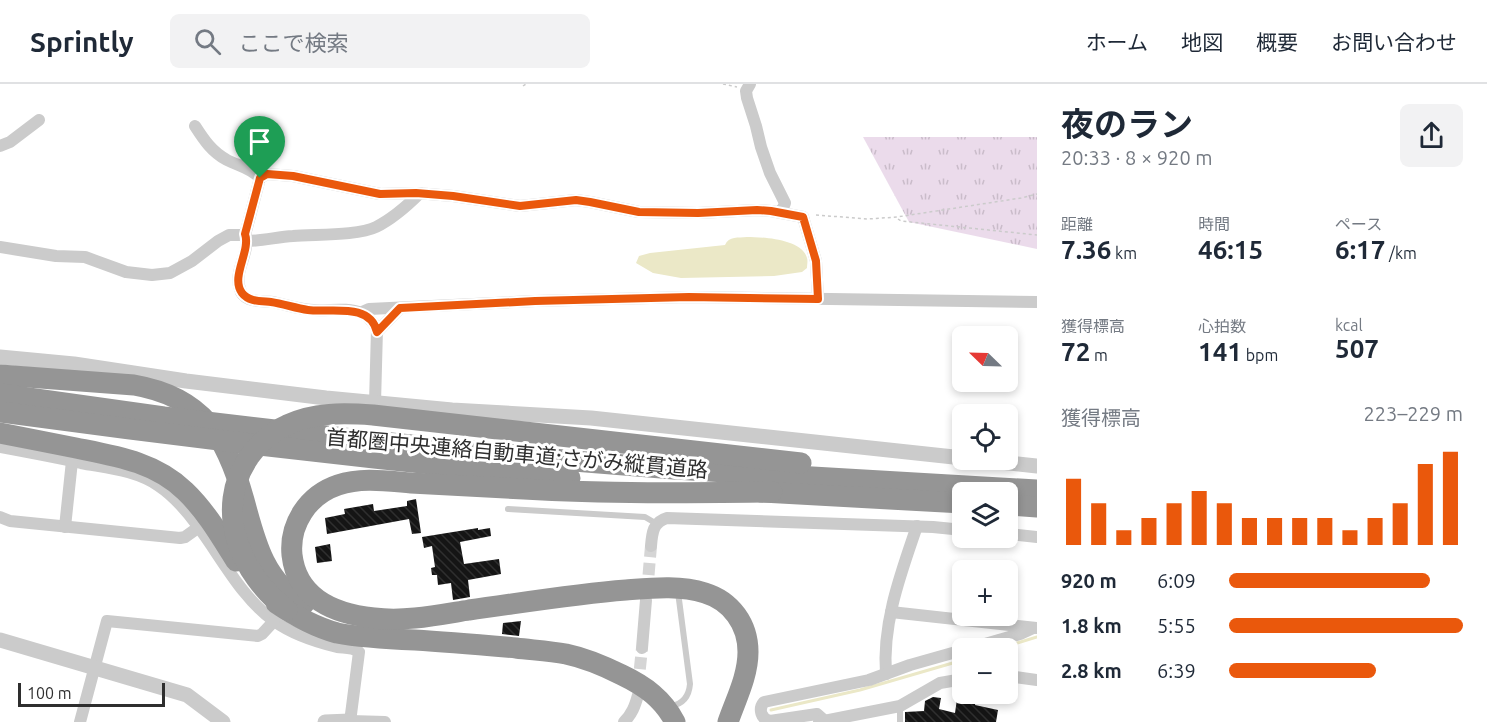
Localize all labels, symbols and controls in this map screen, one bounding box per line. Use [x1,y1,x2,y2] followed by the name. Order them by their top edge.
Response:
[170,14,590,68] search box
[191,25,224,58] icon: search
[30,26,134,57] text: Sprintly
[239,30,349,55] text: ここで検索
[1086,30,1148,54] text: ホーム
[1181,30,1223,54] text: 地図
[1256,30,1298,54] text: 概要
[1331,30,1457,54] text: お問い合わせ
[1400,104,1463,167] button: share
[1061,105,1193,142] text: 夜のラン
[234,116,285,178] pin
[243,125,276,158] icon: arrive
[1061,146,1213,169] text: 20:33 · 8 × 920 m
[1061,215,1093,233] text: 距離
[1198,215,1230,233] text: 時間
[1335,215,1382,233] text: ペース
[1061,235,1111,264] text: 7.36
[1198,235,1263,264] text: 46:15
[1335,235,1385,264] text: 6:17
[1111,244,1137,262] text: km
[1385,244,1417,262] text: /km
[1335,316,1363,334] text: kcal
[1061,317,1125,335] text: 獲得標高
[1198,317,1246,335] text: 心拍数
[952,326,1018,392] north arrow
[952,326,1018,704] map controls
[1335,334,1379,363] text: 507
[1061,337,1090,366] text: 72
[1198,337,1242,366] text: 141
[1090,346,1108,364] text: m
[1242,346,1278,364] text: bpm
[1364,402,1463,425] text: 223–229 m
[952,404,1018,470] button: locate
[1061,406,1141,429] text: 獲得標高
[325,424,709,482] street label: 首都圏中央連絡自動車道;さがみ縦貫道路
[952,482,1018,548] button: layers
[952,560,1018,626] button: +
[1061,569,1117,592] text: 920 m
[1157,569,1196,592] text: 6:09
[1061,614,1122,637] text: 1.8 km
[1157,614,1196,637] text: 5:55
[952,638,1018,704] button: −
[1061,659,1122,682] text: 2.8 km
[1157,659,1196,682] text: 6:39
[18,680,165,708] scale bar
[27,684,72,702] text: 100 m

